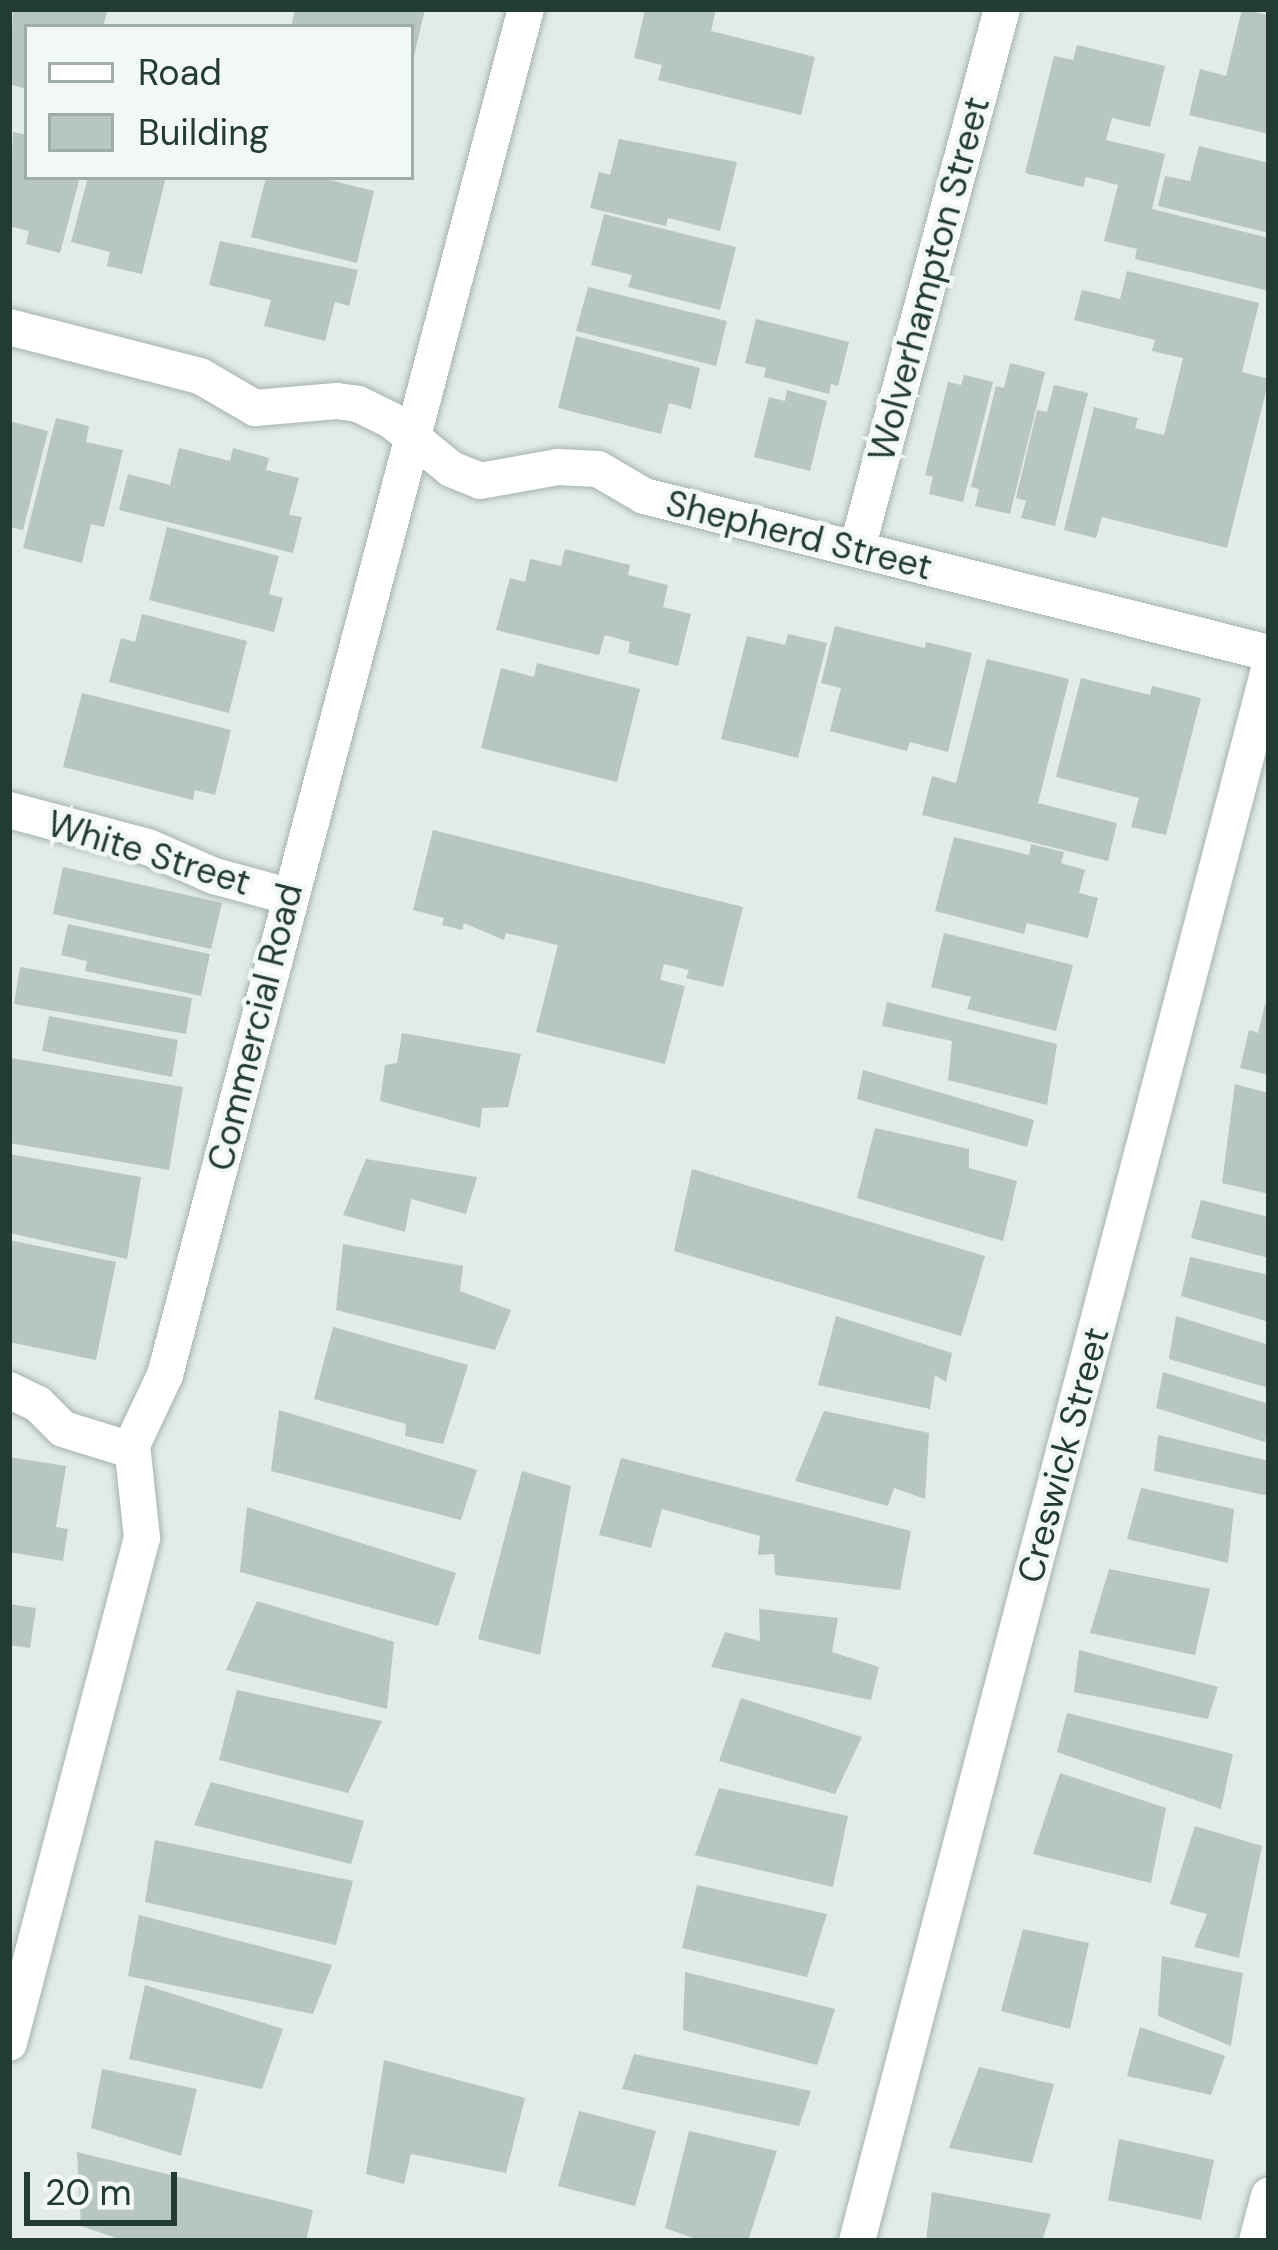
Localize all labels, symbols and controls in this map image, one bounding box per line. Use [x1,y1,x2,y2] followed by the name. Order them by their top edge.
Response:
[24,24,414,180] legend
[138,49,222,96] text: Road
[860,92,998,466] street label: Wolverhampton Street
[138,109,269,156] text: Building
[662,481,936,589] street label: Shepherd Street
[42,802,256,904] street label: White Street
[198,879,312,1175] street label: Commercial Road
[1008,1323,1118,1587] street label: Creswick Street
[30,2148,183,2222] scale bar
[45,2169,132,2216] text: 20 m

